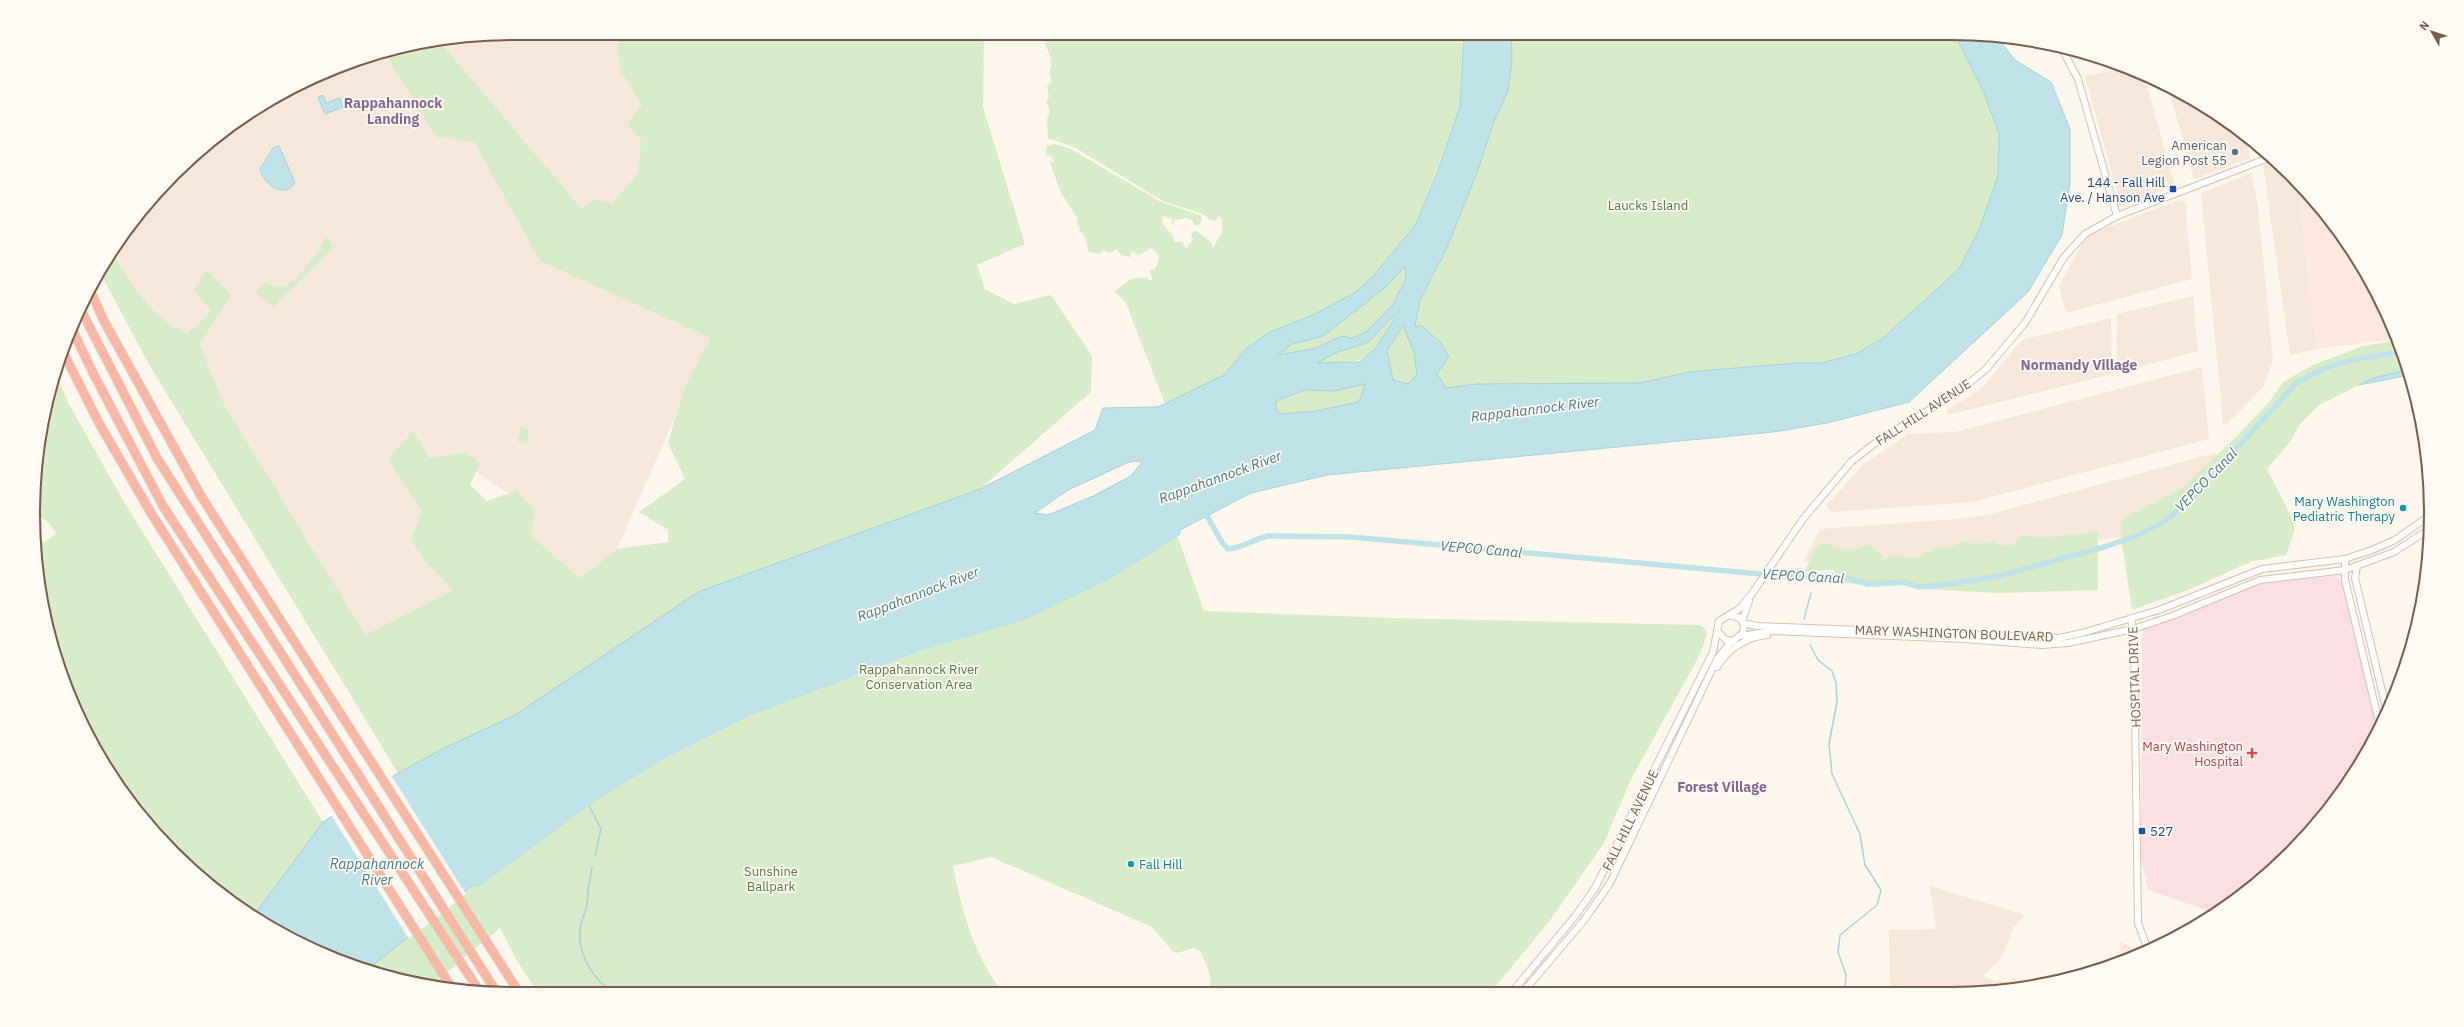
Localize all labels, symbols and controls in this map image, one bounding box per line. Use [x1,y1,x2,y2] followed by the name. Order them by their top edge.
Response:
[2412,12,2452,52] north arrow
[2416,18,2432,33] text: N
[344,94,443,128] district label: Rappahannock Landing
[2141,137,2227,169] place label: American Legion Post 55
[2230,147,2240,157] marker: American Legion Post 55
[2060,174,2165,206] place label: 144 - Fall Hill Ave. / Hanson Ave
[2168,184,2178,194] marker: 144 - Fall Hill Ave. / Hanson Ave
[1608,197,1688,214] park label: Laucks Island
[2021,356,2138,374] district label: Normandy Village
[1872,375,1974,450] street label: FALL HILL AVENUE
[1470,392,1601,426] water label: Rappahannock River
[2171,444,2241,516] water label: VEPCO Canal
[1156,446,1285,508] water label: Rappahannock River
[2293,493,2396,525] place label: Mary Washington Pediatric Therapy
[2398,503,2408,513] marker: Mary Washington Pediatric Therapy
[1439,536,1523,562] water label: VEPCO Canal
[855,562,982,626] water label: Rappahannock River
[1762,565,1845,587] water label: VEPCO Canal
[1854,622,2054,645] street label: MARY WASHINGTON BOULEVARD
[2124,626,2145,728] street label: HOSPITAL DRIVE
[859,661,979,693] park label: Rappahannock River Conservation Area
[2142,738,2243,770] place label: Mary Washington Hospital
[2246,747,2258,759] marker: Mary Washington Hospital
[1599,767,1662,874] street label: FALL HILL AVENUE
[1677,778,1767,796] district label: Forest Village
[2150,823,2173,840] place label: 527
[2137,826,2147,836] marker: 527
[330,855,425,889] water label: Rappahannock River
[1139,856,1183,873] place label: Fall Hill
[1126,859,1136,869] marker: Fall Hill
[744,863,798,895] park label: Sunshine Ballpark

